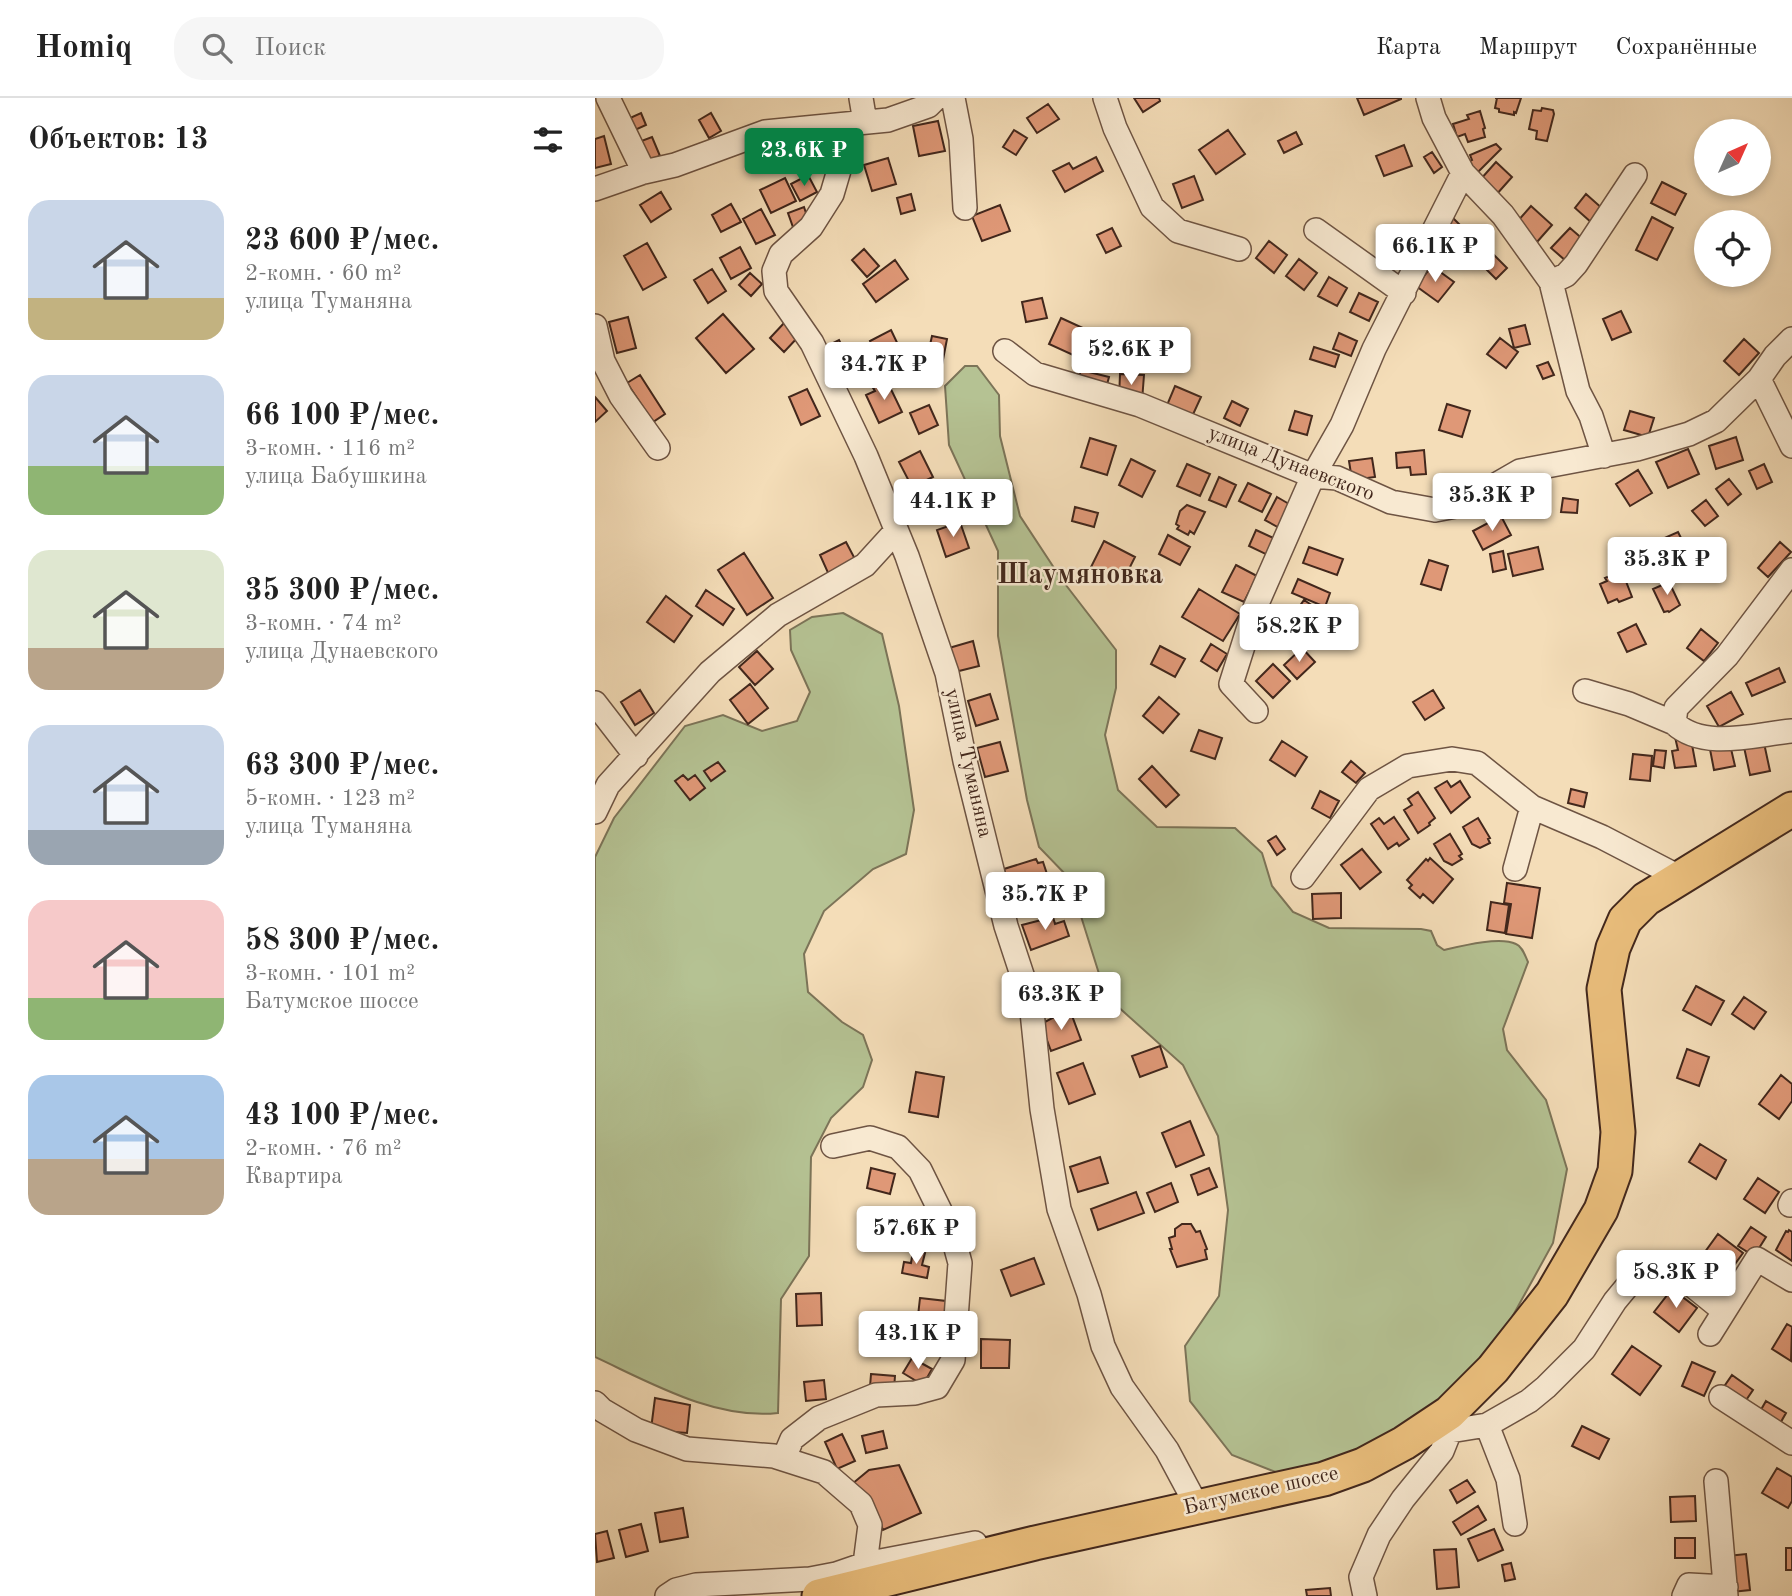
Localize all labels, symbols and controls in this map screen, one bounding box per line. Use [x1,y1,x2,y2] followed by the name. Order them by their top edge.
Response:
[174,17,664,80] search box
[198,29,236,67] icon: search
[35,32,132,65] text: Homiq
[254,35,326,61] text: Поиск
[1376,36,1441,60] text: Карта
[1479,36,1577,60] text: Маршрут
[1615,36,1757,60] text: Сохранённые
[1694,119,1771,196] north arrow
[1694,119,1771,287] map controls
[529,121,567,159] icon: filters
[28,125,208,155] text: Объектов: 13
[739,129,869,188] pin: 23.6K ₽
[761,139,847,162] text: 23.6K ₽
[1694,210,1771,287] button: locate
[1370,225,1500,284] pin: 66.1K ₽
[245,226,439,256] text: 23 600 ₽/мес.
[84,228,168,312] icon: home
[1392,235,1478,258] text: 66.1K ₽
[245,262,402,285] text: 2-комн. · 60 m²
[245,290,412,313] text: улица Туманяна
[1066,328,1196,387] pin: 52.6K ₽
[1088,338,1174,361] text: 52.6K ₽
[819,342,949,402] pin: 34.7K ₽
[841,353,927,376] text: 34.7K ₽
[245,401,439,431] text: 66 100 ₽/мес.
[84,403,168,487] icon: home
[1205,423,1377,505] street label: улица Дунаевского
[245,437,415,460] text: 3-комн. · 116 m²
[245,465,427,488] text: улица Бабушкина
[1427,474,1557,533] pin: 35.3K ₽
[888,480,1018,539] pin: 44.1K ₽
[1449,484,1535,507] text: 35.3K ₽
[910,490,996,513] text: 44.1K ₽
[1602,538,1732,597] pin: 35.3K ₽
[1624,548,1710,571] text: 35.3K ₽
[997,562,1163,590] district label: Шаумяновка
[245,576,439,606] text: 35 300 ₽/мес.
[84,578,168,662] icon: home
[1234,604,1364,664] pin: 58.2K ₽
[245,612,402,635] text: 3-комн. · 74 m²
[1256,615,1342,638] text: 58.2K ₽
[245,640,438,663] text: улица Дунаевского
[941,686,995,840] street label: улица Туманяна
[245,751,439,781] text: 63 300 ₽/мес.
[84,753,168,837] icon: home
[245,787,415,810] text: 5-комн. · 123 m²
[245,815,412,838] text: улица Туманяна
[980,872,1110,932] pin: 35.7K ₽
[1002,883,1088,906] text: 35.7K ₽
[245,926,439,956] text: 58 300 ₽/мес.
[84,928,168,1012] icon: home
[245,962,415,985] text: 3-комн. · 101 m²
[996,972,1126,1032] pin: 63.3K ₽
[1018,983,1104,1006] text: 63.3K ₽
[245,990,419,1013] text: Батумское шоссе
[245,1101,439,1131] text: 43 100 ₽/мес.
[84,1103,168,1187] icon: home
[245,1137,402,1160] text: 2-комн. · 76 m²
[245,1165,343,1188] text: Квартира
[851,1206,981,1266] pin: 57.6K ₽
[873,1217,959,1240] text: 57.6K ₽
[1611,1250,1741,1310] pin: 58.3K ₽
[1633,1261,1719,1284] text: 58.3K ₽
[853,1312,983,1371] pin: 43.1K ₽
[875,1322,961,1345] text: 43.1K ₽
[1181,1463,1341,1519] street label: Батумское шоссе

